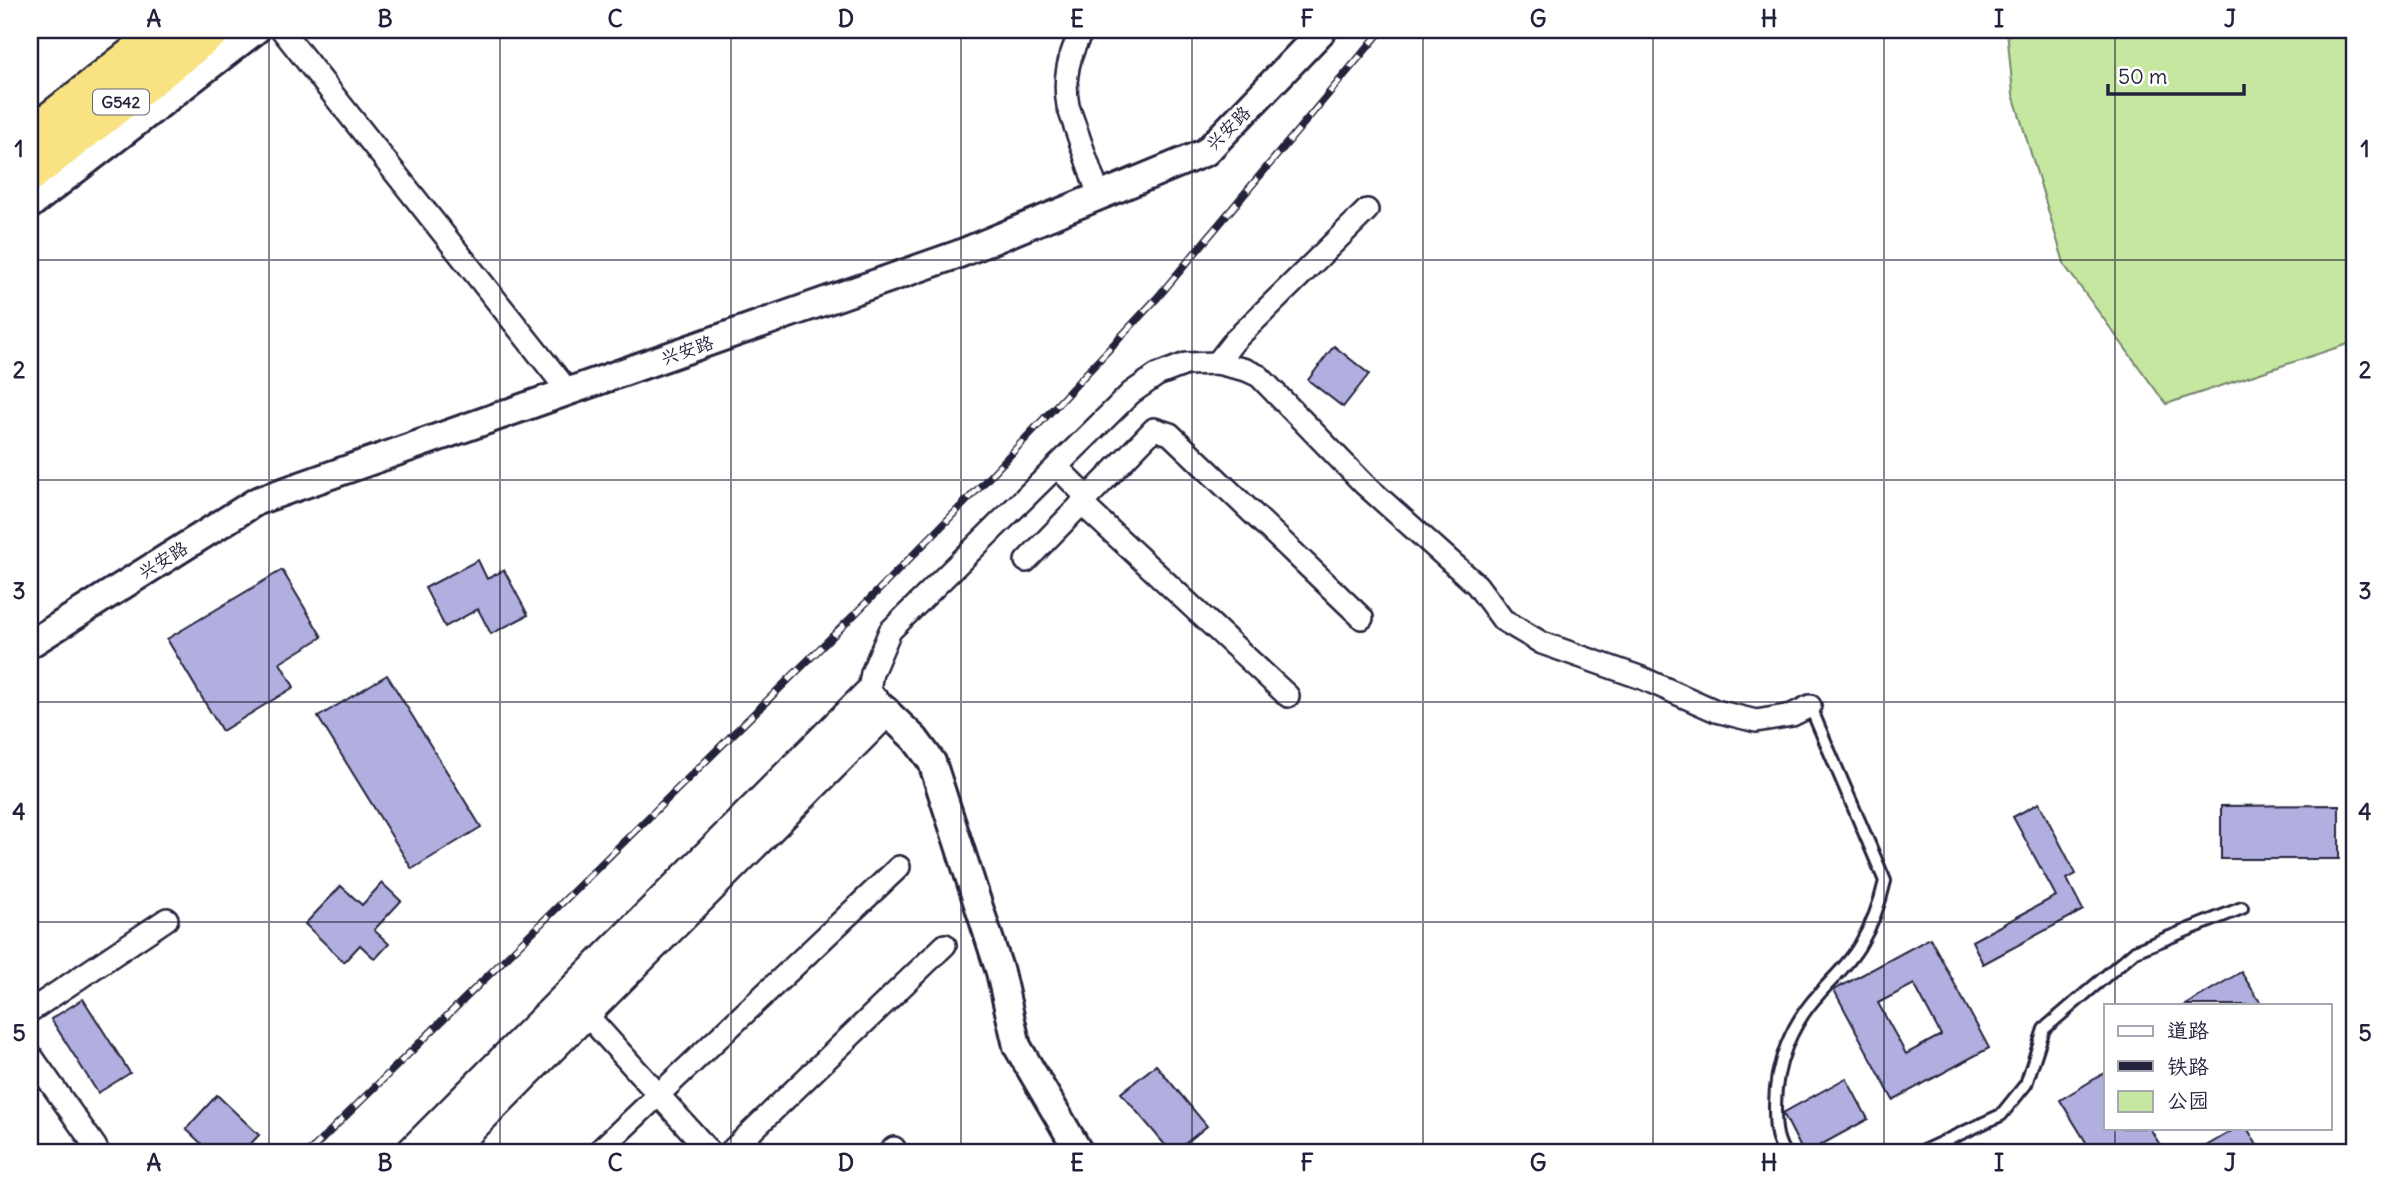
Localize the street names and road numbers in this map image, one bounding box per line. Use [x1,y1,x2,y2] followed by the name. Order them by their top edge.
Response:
[93,90,149,114] road number: G542
[1201,101,1255,155] street label: 兴安路
[658,330,716,370] street label: 兴安路
[134,536,192,584] street label: 兴安路

